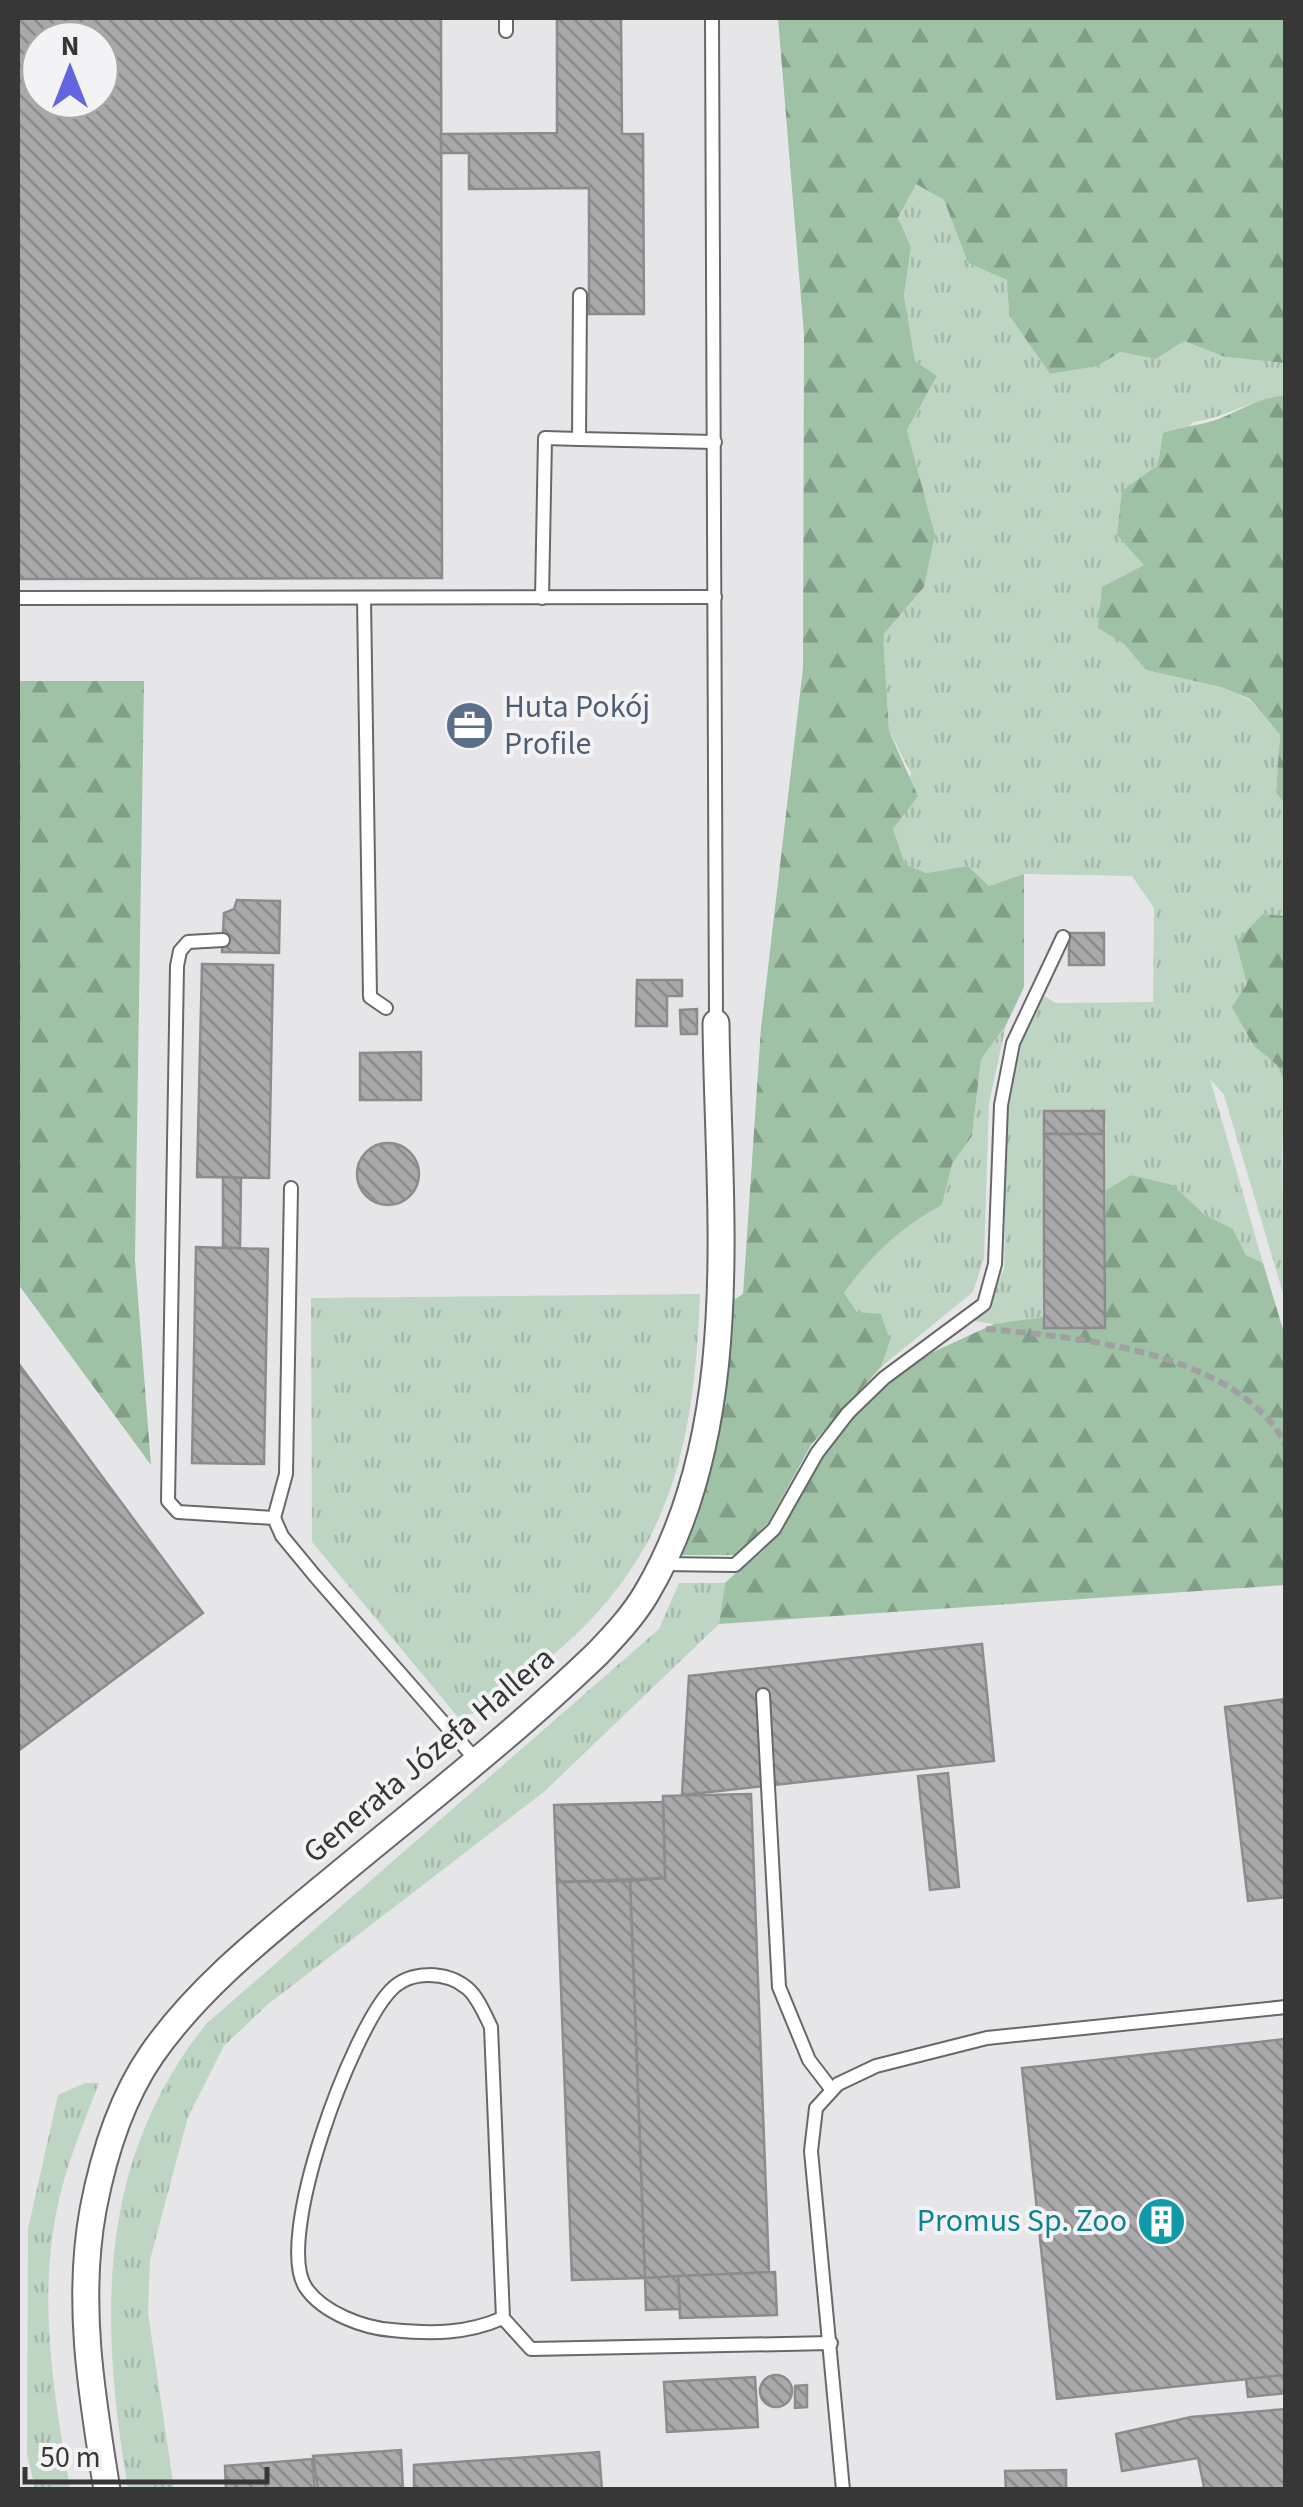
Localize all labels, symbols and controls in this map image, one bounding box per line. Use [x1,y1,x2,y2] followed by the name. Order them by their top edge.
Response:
[20,20,120,120] north arrow
[61,26,79,66] text: N
[504,684,650,767] place label: Huta Pokój Profile
[443,699,495,751] office icon: Huta Pokój Profile
[293,1636,565,1874] street label: Generała Józefa Hallera
[1136,2195,1188,2247] building icon: Promus Sp. Zoo
[917,2198,1127,2244] place label: Promus Sp. Zoo
[25,2422,268,2484] scale bar
[40,2436,101,2479] text: 50 m

